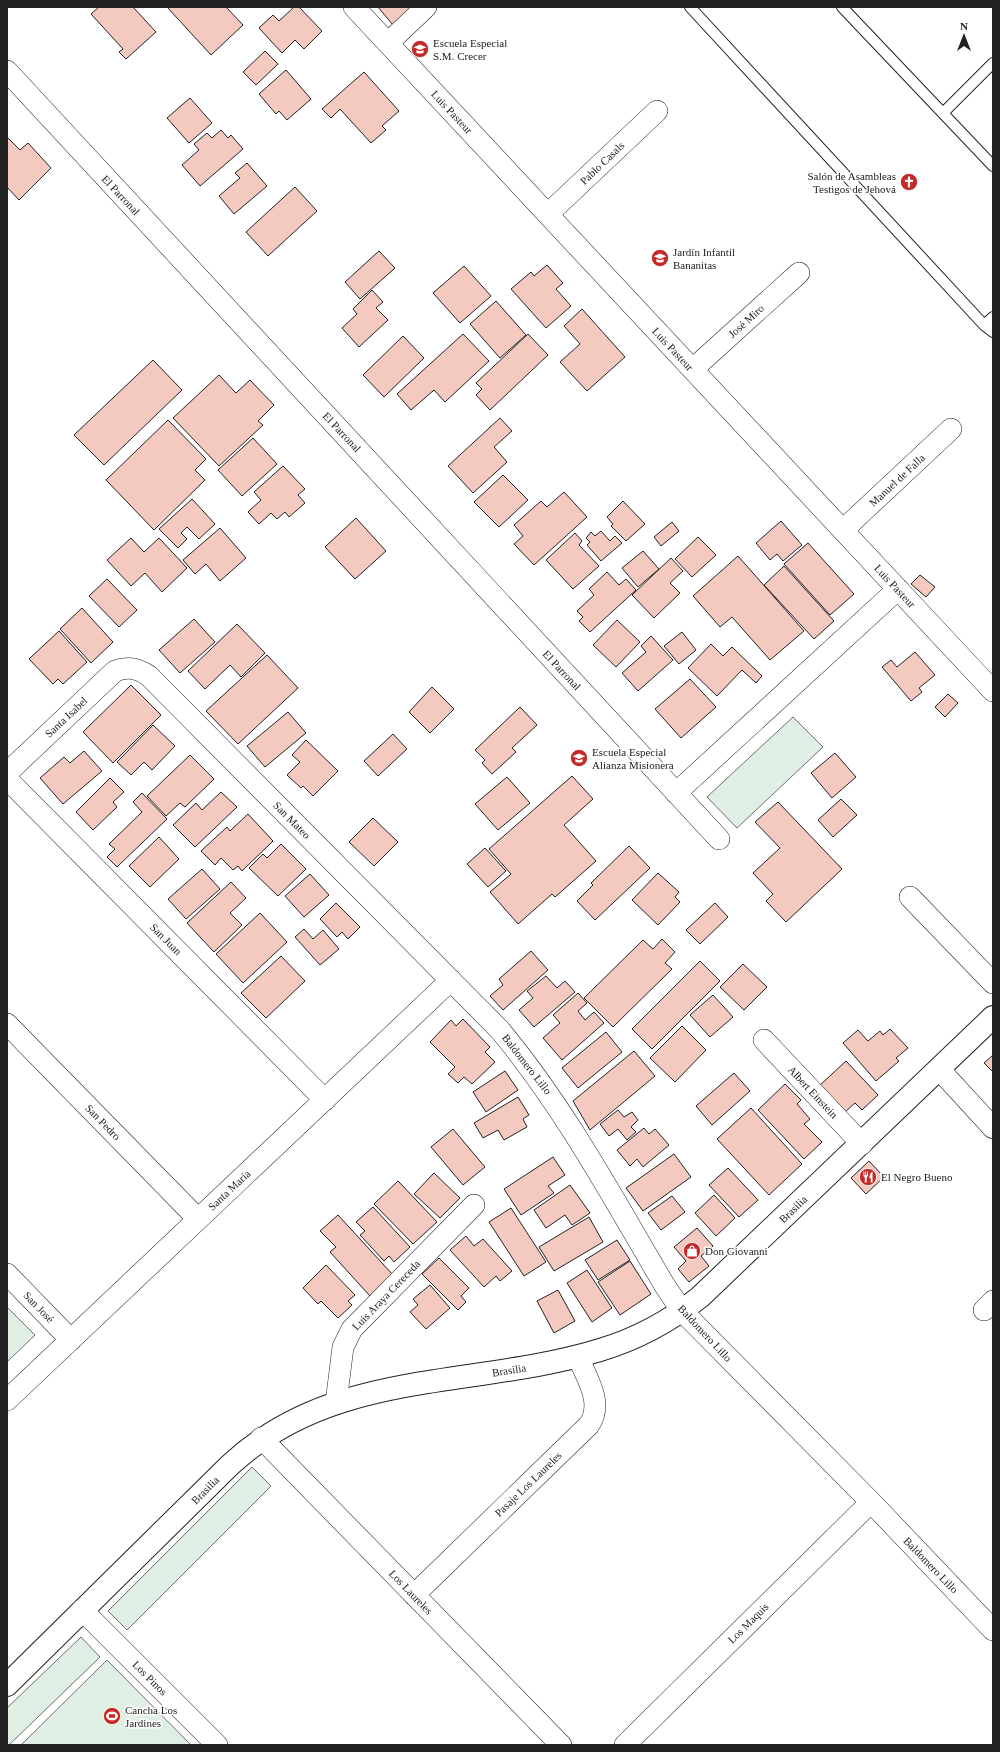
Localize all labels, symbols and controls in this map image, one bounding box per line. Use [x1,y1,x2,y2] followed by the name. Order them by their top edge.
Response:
[944,16,984,56] north arrow
[960,20,968,32] text: N
[433,37,507,62] place label: Escuela Especial S.M. Crecer
[410,39,430,59] school or university icon: Escuela Especial S.M. Crecer
[429,88,475,136] street label: Luis Pasteur
[577,139,627,187] street label: Pablo Casals
[807,170,896,195] place label: Salón de Asambleas Testigos de Jehová
[899,172,919,192] church icon: Salón de Asambleas Testigos de Jehová
[100,173,142,217] street label: El Parronal
[673,246,735,271] place label: Jardín Infantil Bananitas
[650,248,670,268] school or university icon: Jardín Infantil Bananitas
[726,302,767,340] street label: José Miro
[650,325,696,373] street label: Luis Pasteur
[321,410,363,454] street label: El Parronal
[867,451,927,509] street label: Manuel de Falla
[872,562,918,610] street label: Luis Pasteur
[541,648,583,692] street label: El Parronal
[42,694,90,740] street label: Santa Isabel
[592,746,674,771] place label: Escuela Especial Alianza Misionera
[569,748,589,768] school or university icon: Escuela Especial Alianza Misionera
[271,799,313,841] street label: San Mateo
[148,921,185,958] street label: San Juan
[500,1032,555,1097] street label: Baldomero Lillo
[786,1063,841,1121] street label: Albert Einstein
[83,1102,123,1143] street label: San Pedro
[205,1167,253,1213] street label: Santa María
[858,1167,878,1187] restaurant icon: El Negro Bueno
[881,1171,953,1183] place label: El Negro Bueno
[777,1193,810,1225] street label: Brasilia
[682,1241,702,1261] shop icon: Don Giovanni
[705,1245,768,1257] place label: Don Giovanni
[350,1258,422,1332] street label: Luis Araya Cereceda
[21,1289,57,1325] street label: San José
[676,1302,735,1364] street label: Baldomero Lillo
[491,1361,527,1379] street label: Brasilia
[492,1449,564,1519] street label: Pasaje Los Laureles
[189,1474,221,1506] street label: Brasilia
[901,1535,961,1596] street label: Baldomero Lillo
[387,1567,435,1617] street label: Los Laureles
[725,1600,771,1646] street label: Los Maquis
[130,1658,170,1698] street label: Los Pinos
[125,1704,177,1729] place label: Cancha Los Jardines
[102,1706,122,1726] sports icon: Cancha Los Jardines

